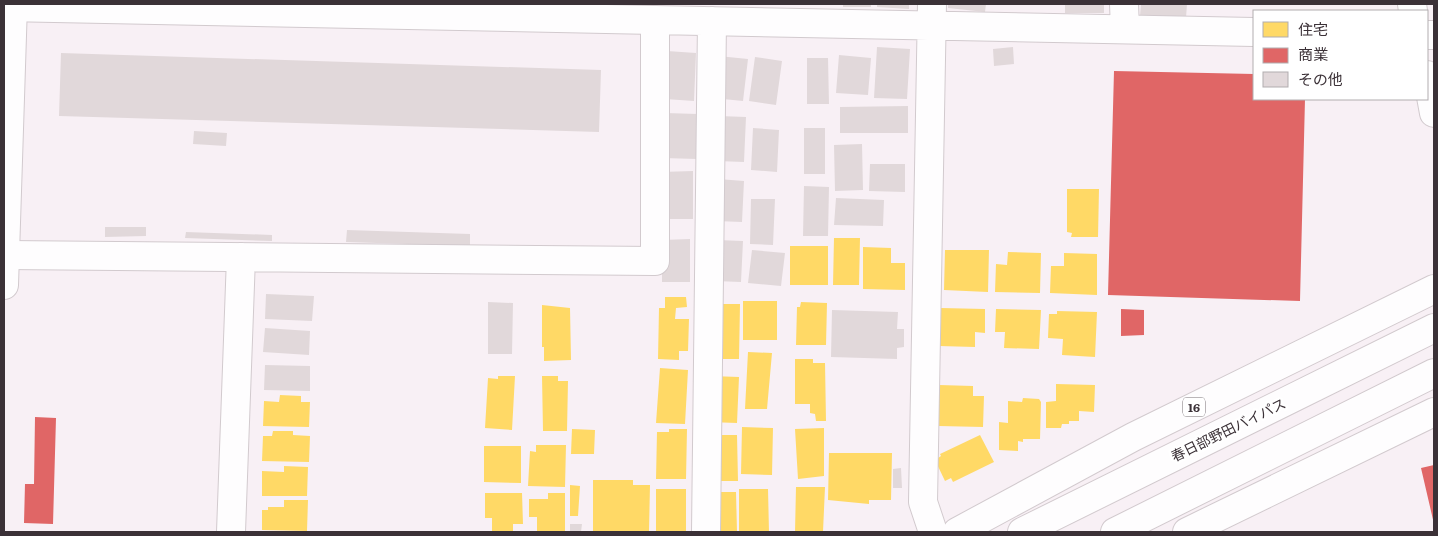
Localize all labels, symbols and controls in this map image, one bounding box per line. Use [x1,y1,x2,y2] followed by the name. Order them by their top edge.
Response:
[1253,10,1428,100] legend
[1298,17,1328,40] text: 住宅
[1298,42,1328,65] text: 商業
[1298,67,1343,90] text: その他
[1167,392,1289,466] street label: 春日部野田バイパス
[1183,398,1205,417] road number: 16

